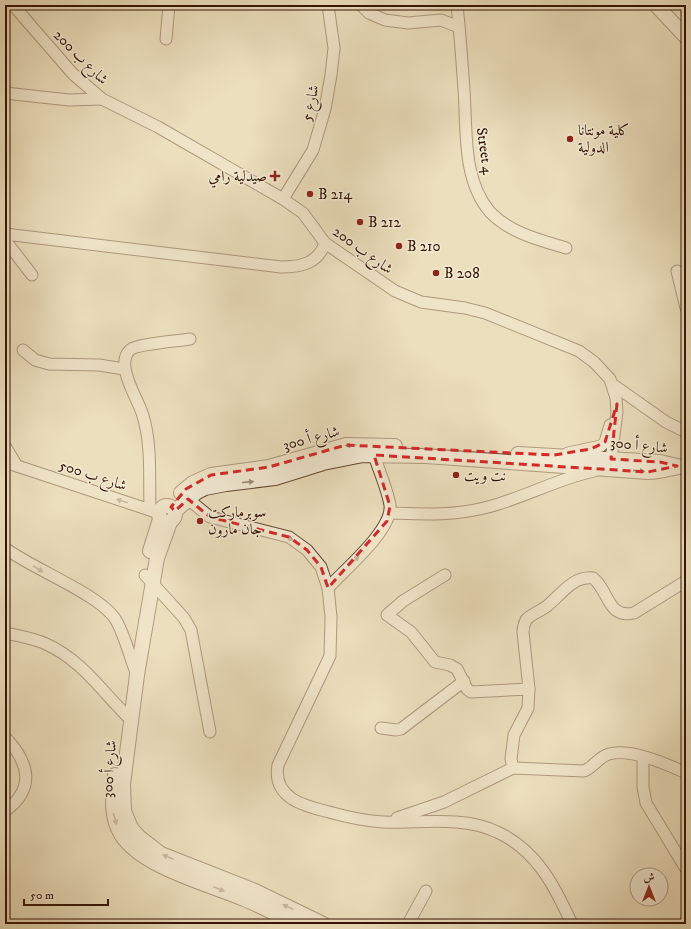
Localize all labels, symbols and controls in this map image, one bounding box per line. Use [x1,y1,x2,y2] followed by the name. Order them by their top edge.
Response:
[47,26,112,91] street label: شارع ب 200
[297,83,327,124] street label: شارع 5
[578,121,630,157] place label: كلية مونتانا الدولية
[472,126,497,176] street label: Street 4
[565,134,575,144] marker: كلية مونتانا الدولية
[208,167,267,188] place label: صيدلية رامي
[270,171,280,181] marker: صيدلية رامي
[318,185,353,204] place label: B 214
[305,189,315,199] marker: B 214
[368,213,402,232] place label: B 212
[355,217,365,227] marker: B 212
[327,222,397,281] street label: شارع ب 200
[407,237,441,256] place label: B 210
[394,241,404,251] marker: B 210
[444,264,480,283] place label: B 208
[431,268,441,278] marker: B 208
[280,420,342,458] street label: شارع أ 300
[609,431,669,461] street label: شارع أ 300
[345,442,357,449] one-way arrow
[56,456,129,498] street label: شارع ب 500
[464,466,506,485] place label: نت ويت
[633,468,645,475] one-way arrow
[451,470,461,480] marker: نت ويت
[242,479,254,485] one-way arrow
[115,498,127,504] one-way arrow
[208,503,266,539] place label: سوبرماركت جان مارون
[195,516,205,526] marker: سوبرماركت جان مارون
[283,535,294,541] one-way arrow
[350,555,360,565] one-way arrow
[32,565,44,572] one-way arrow
[96,739,124,799] street label: شارع أ 300
[112,813,118,825] one-way arrow
[162,854,173,860] one-way arrow
[629,867,669,907] north arrow
[644,871,655,885] text: ش
[24,881,108,907] scale bar
[213,886,225,892] one-way arrow
[30,888,54,903] text: 50 m
[282,904,294,910] one-way arrow

